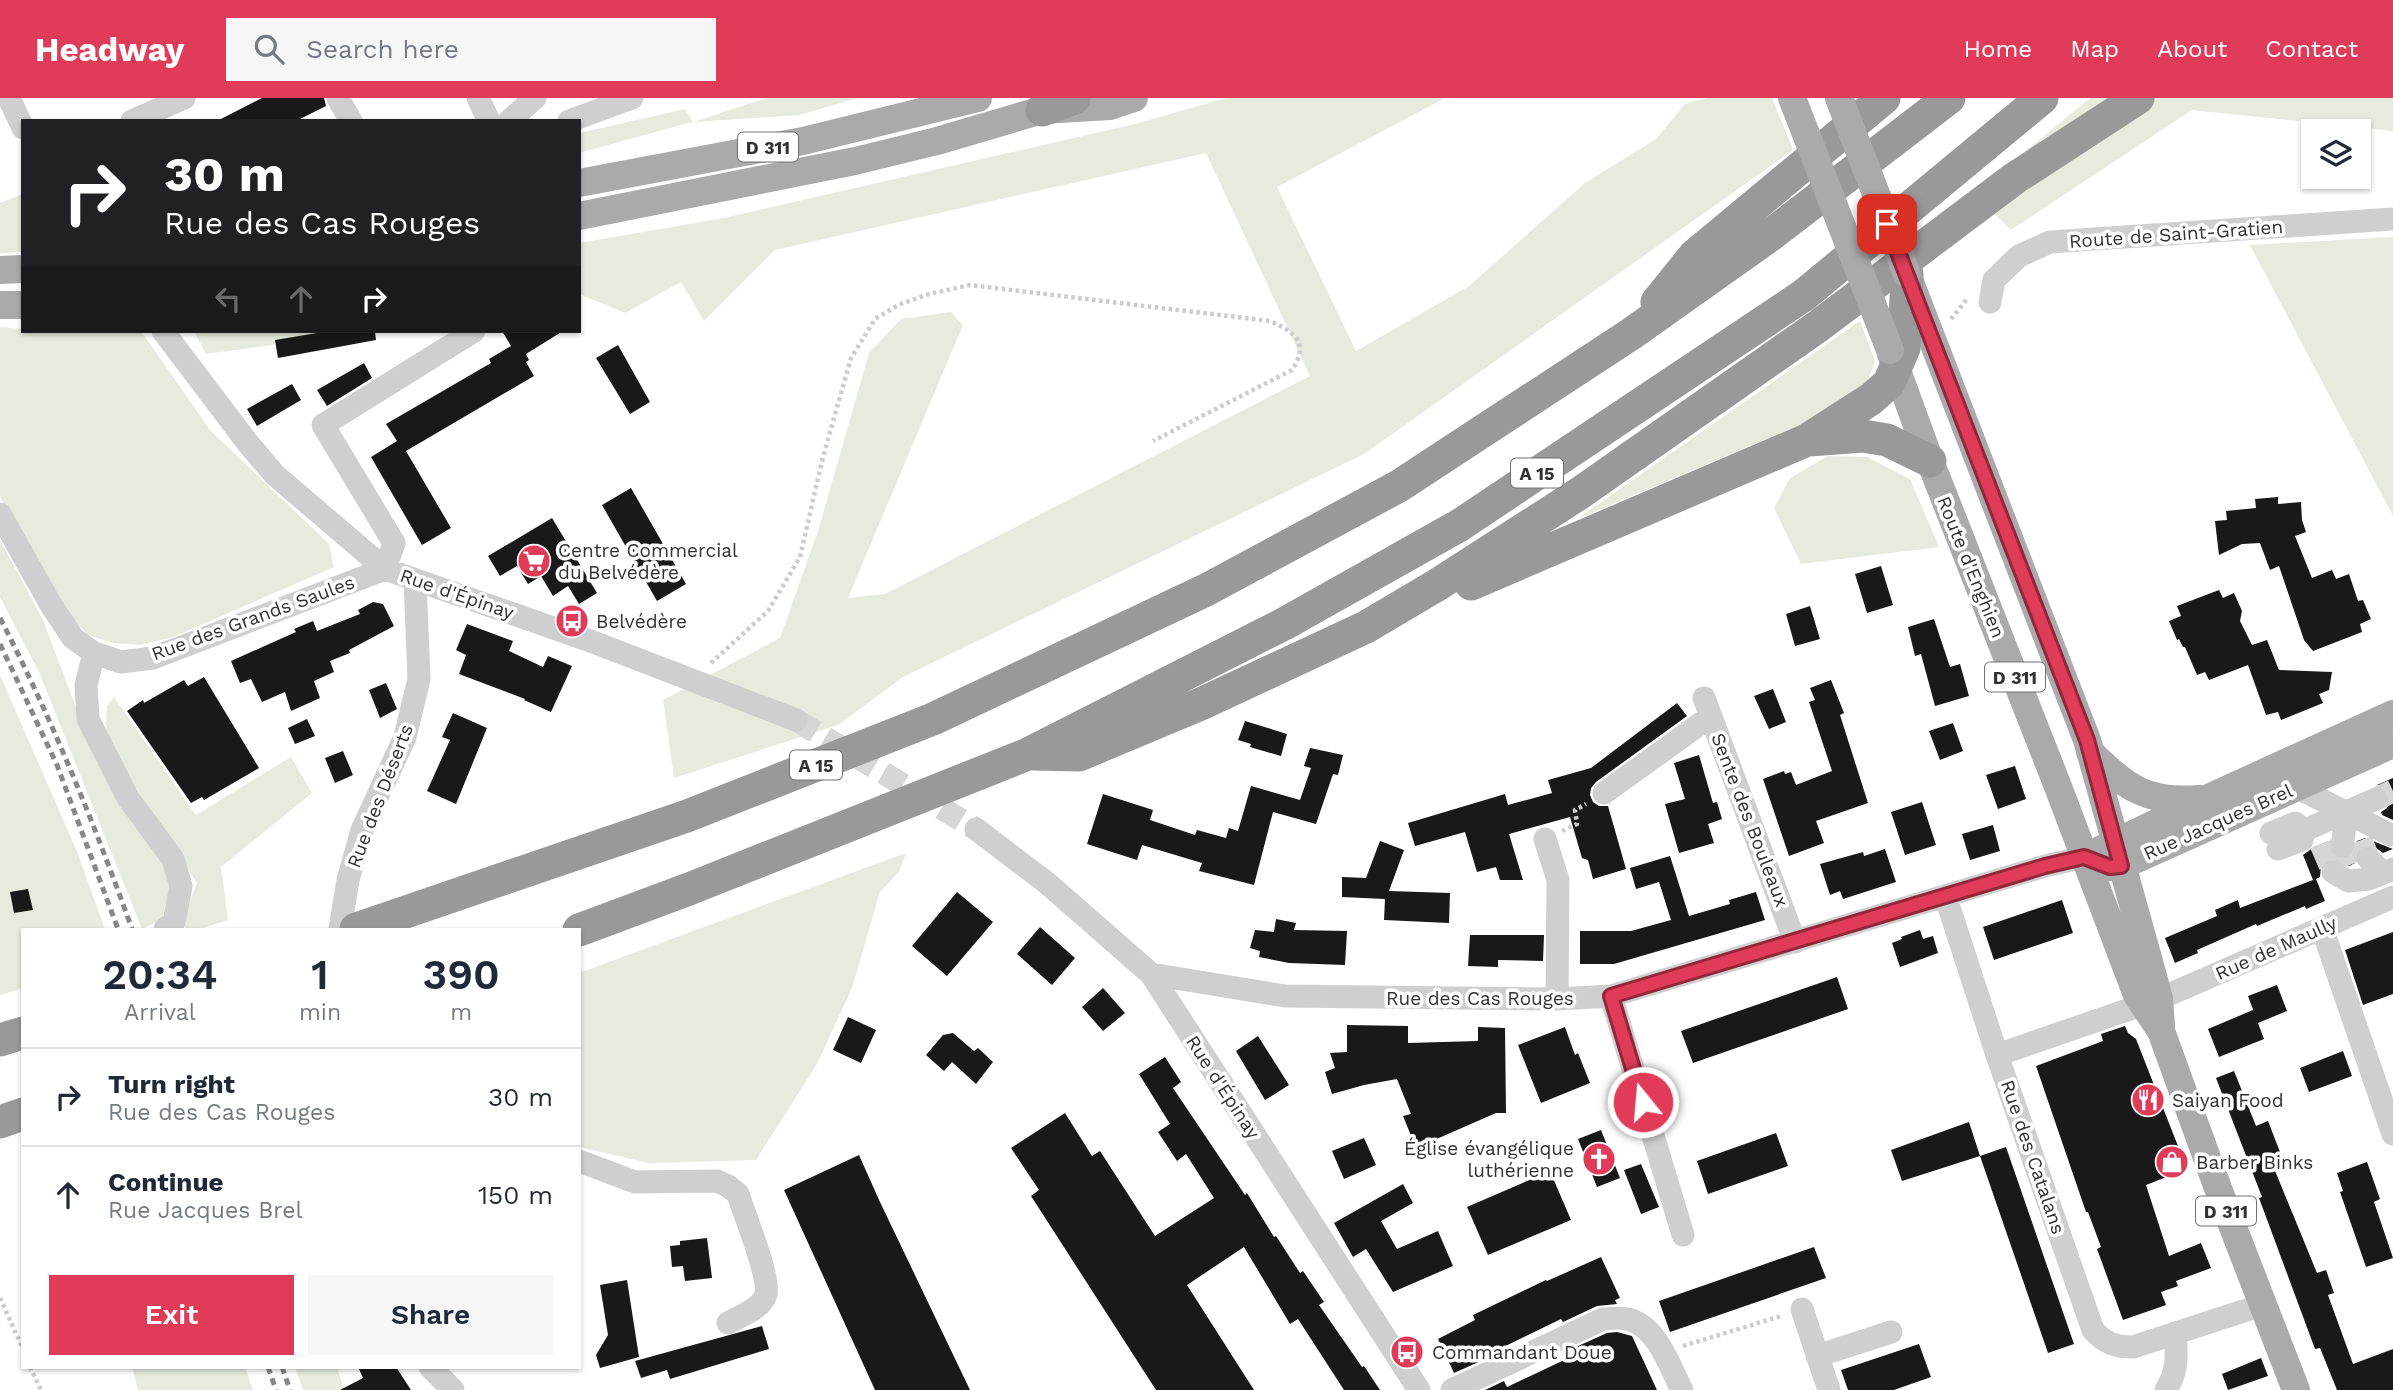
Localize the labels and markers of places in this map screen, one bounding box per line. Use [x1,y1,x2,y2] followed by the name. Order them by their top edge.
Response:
[1857,194,1917,254] pin
[558,539,738,584] place label: Centre Commercial du Belvédère
[515,542,553,580] supermarket icon: Centre Commercial du Belvédère
[553,602,591,640] bus stop icon: Belvédère
[596,610,687,633] place label: Belvédère
[2129,1081,2167,1119] restaurant icon: Saiyan Food
[2172,1089,2284,1112] place label: Saiyan Food
[1404,1137,1574,1182] place label: Église évangélique luthérienne
[1580,1140,1618,1178] church icon: Église évangélique luthérienne
[2153,1143,2191,1181] shop icon: Barber Binks
[2196,1151,2313,1174] place label: Barber Binks
[1388,1333,1426,1371] bus stop icon: Commandant Doue
[1432,1341,1612,1364] place label: Commandant Doue

